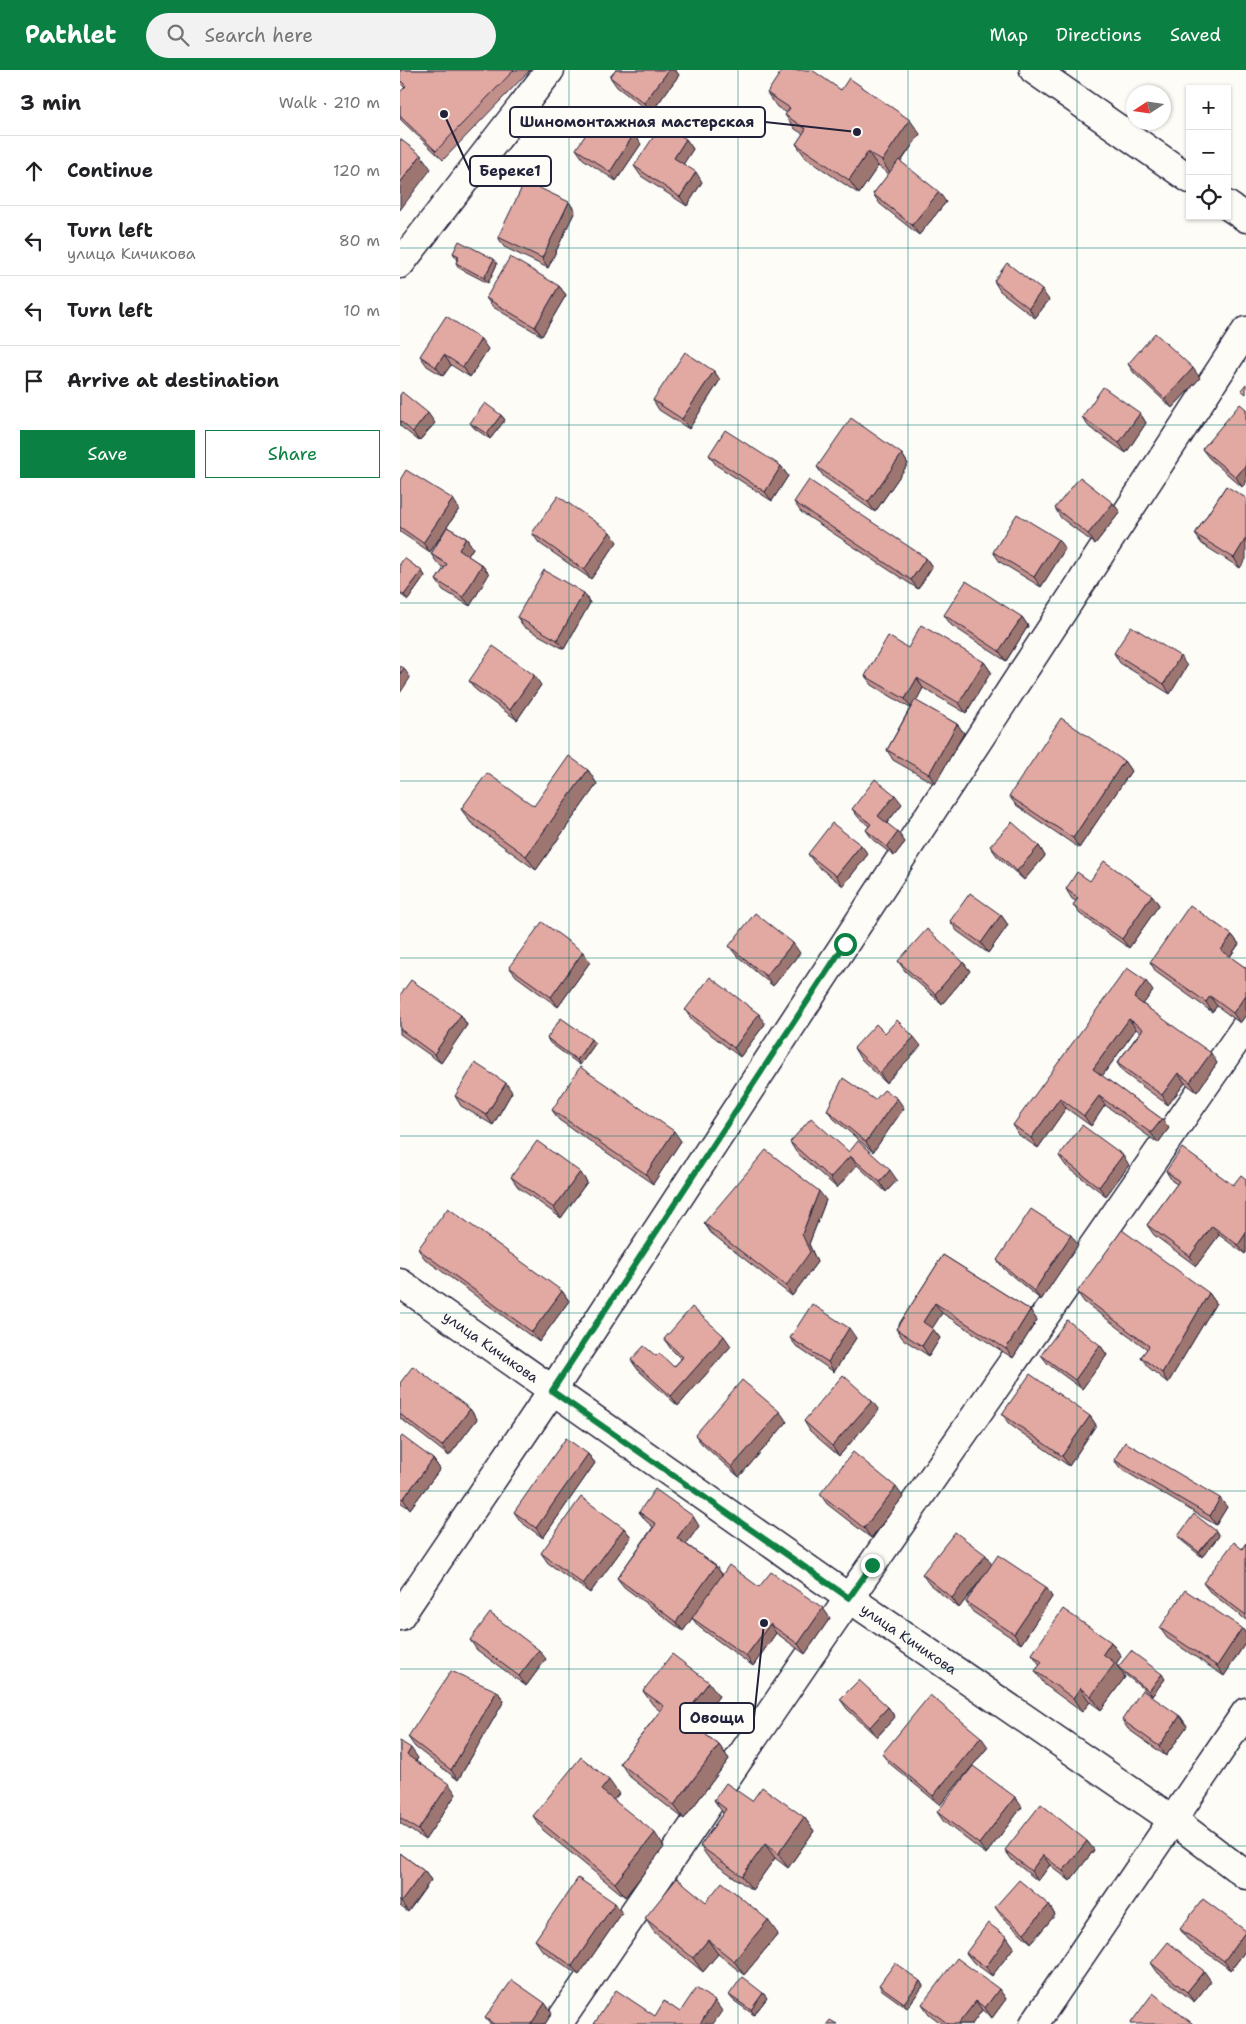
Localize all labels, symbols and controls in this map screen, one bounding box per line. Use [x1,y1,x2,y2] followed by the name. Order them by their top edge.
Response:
[146,13,496,58] search box
[25,19,116,51] text: Pathlet
[164,21,192,49] icon: search
[204,23,313,48] text: Search here
[990,23,1028,47] text: Map
[1056,23,1142,47] text: Directions
[1170,23,1221,47] text: Saved
[1126,85,1171,130] north arrow
[1186,85,1231,220] map controls
[1186,85,1231,130] button: +
[20,89,81,117] text: 3 min
[279,92,380,113] text: Walk · 210 m
[510,107,765,137] callout: Шиномонтажная мастерская
[520,112,754,132] text: Шиномонтажная мастерская
[1186,130,1231,175] button: −
[470,156,551,186] callout: Береке1
[20,157,48,185] icon: ahead
[67,158,153,183] text: Continue
[333,160,380,181] text: 120 m
[479,161,541,181] text: Береке1
[1186,175,1231,220] button: locate
[67,218,153,243] text: Turn left
[20,227,48,255] icon: left
[339,230,380,251] text: 80 m
[67,243,196,264] text: улица Кичикова
[20,297,48,325] icon: left
[67,298,153,323] text: Turn left
[343,300,380,321] text: 10 m
[20,367,48,395] icon: arrive
[67,368,279,393] text: Arrive at destination
[20,430,195,478] button: Save
[205,430,380,478] button: Share
[834,933,857,956] route start
[440,1307,542,1387] street label: улица Кичикова
[861,1554,884,1577] route end
[857,1600,961,1678] street label: улица Кичикова
[680,1703,754,1733] callout: Овощи
[690,1708,745,1728] text: Овощи

